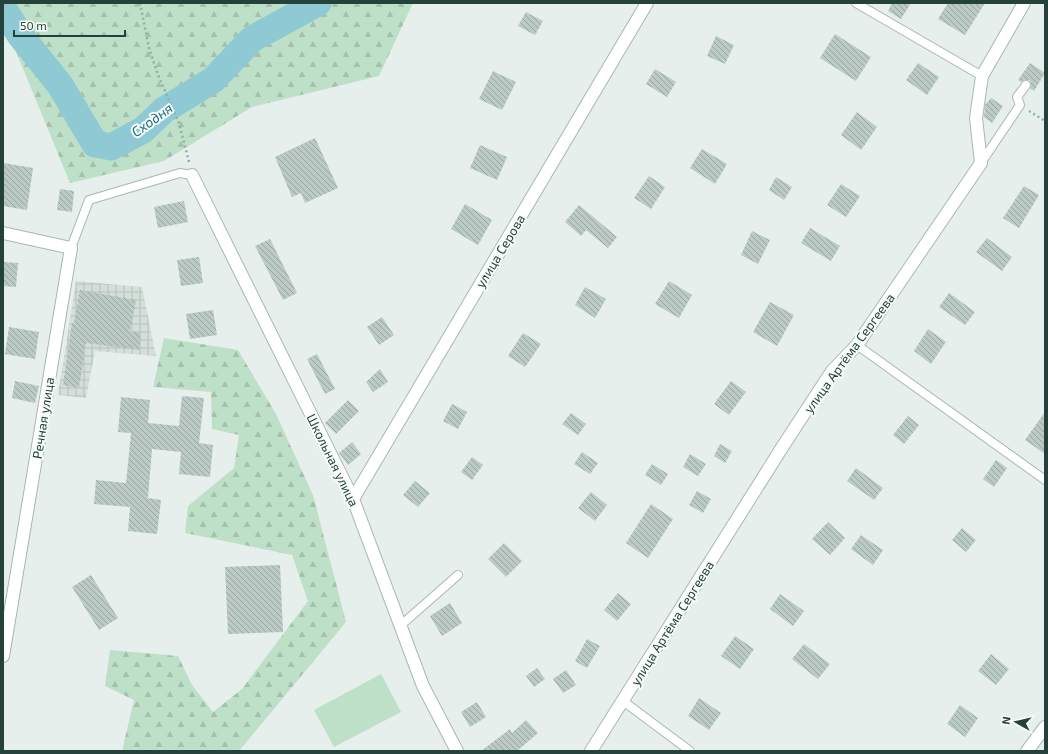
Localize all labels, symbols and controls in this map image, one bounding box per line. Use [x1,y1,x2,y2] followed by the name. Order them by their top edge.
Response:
[14,12,125,38] scale bar
[20,18,47,32] text: 50 m
[128,99,176,140] water label: Сходня
[472,211,528,291] street label: улица Серова
[800,290,898,416] street label: улица Артёма Сергеева
[29,376,57,460] street label: Речная улица
[304,411,362,509] street label: Школьная улица
[627,558,717,688] street label: улица Артёма Сергеева
[996,702,1036,742] north arrow
[999,716,1013,725] text: N

